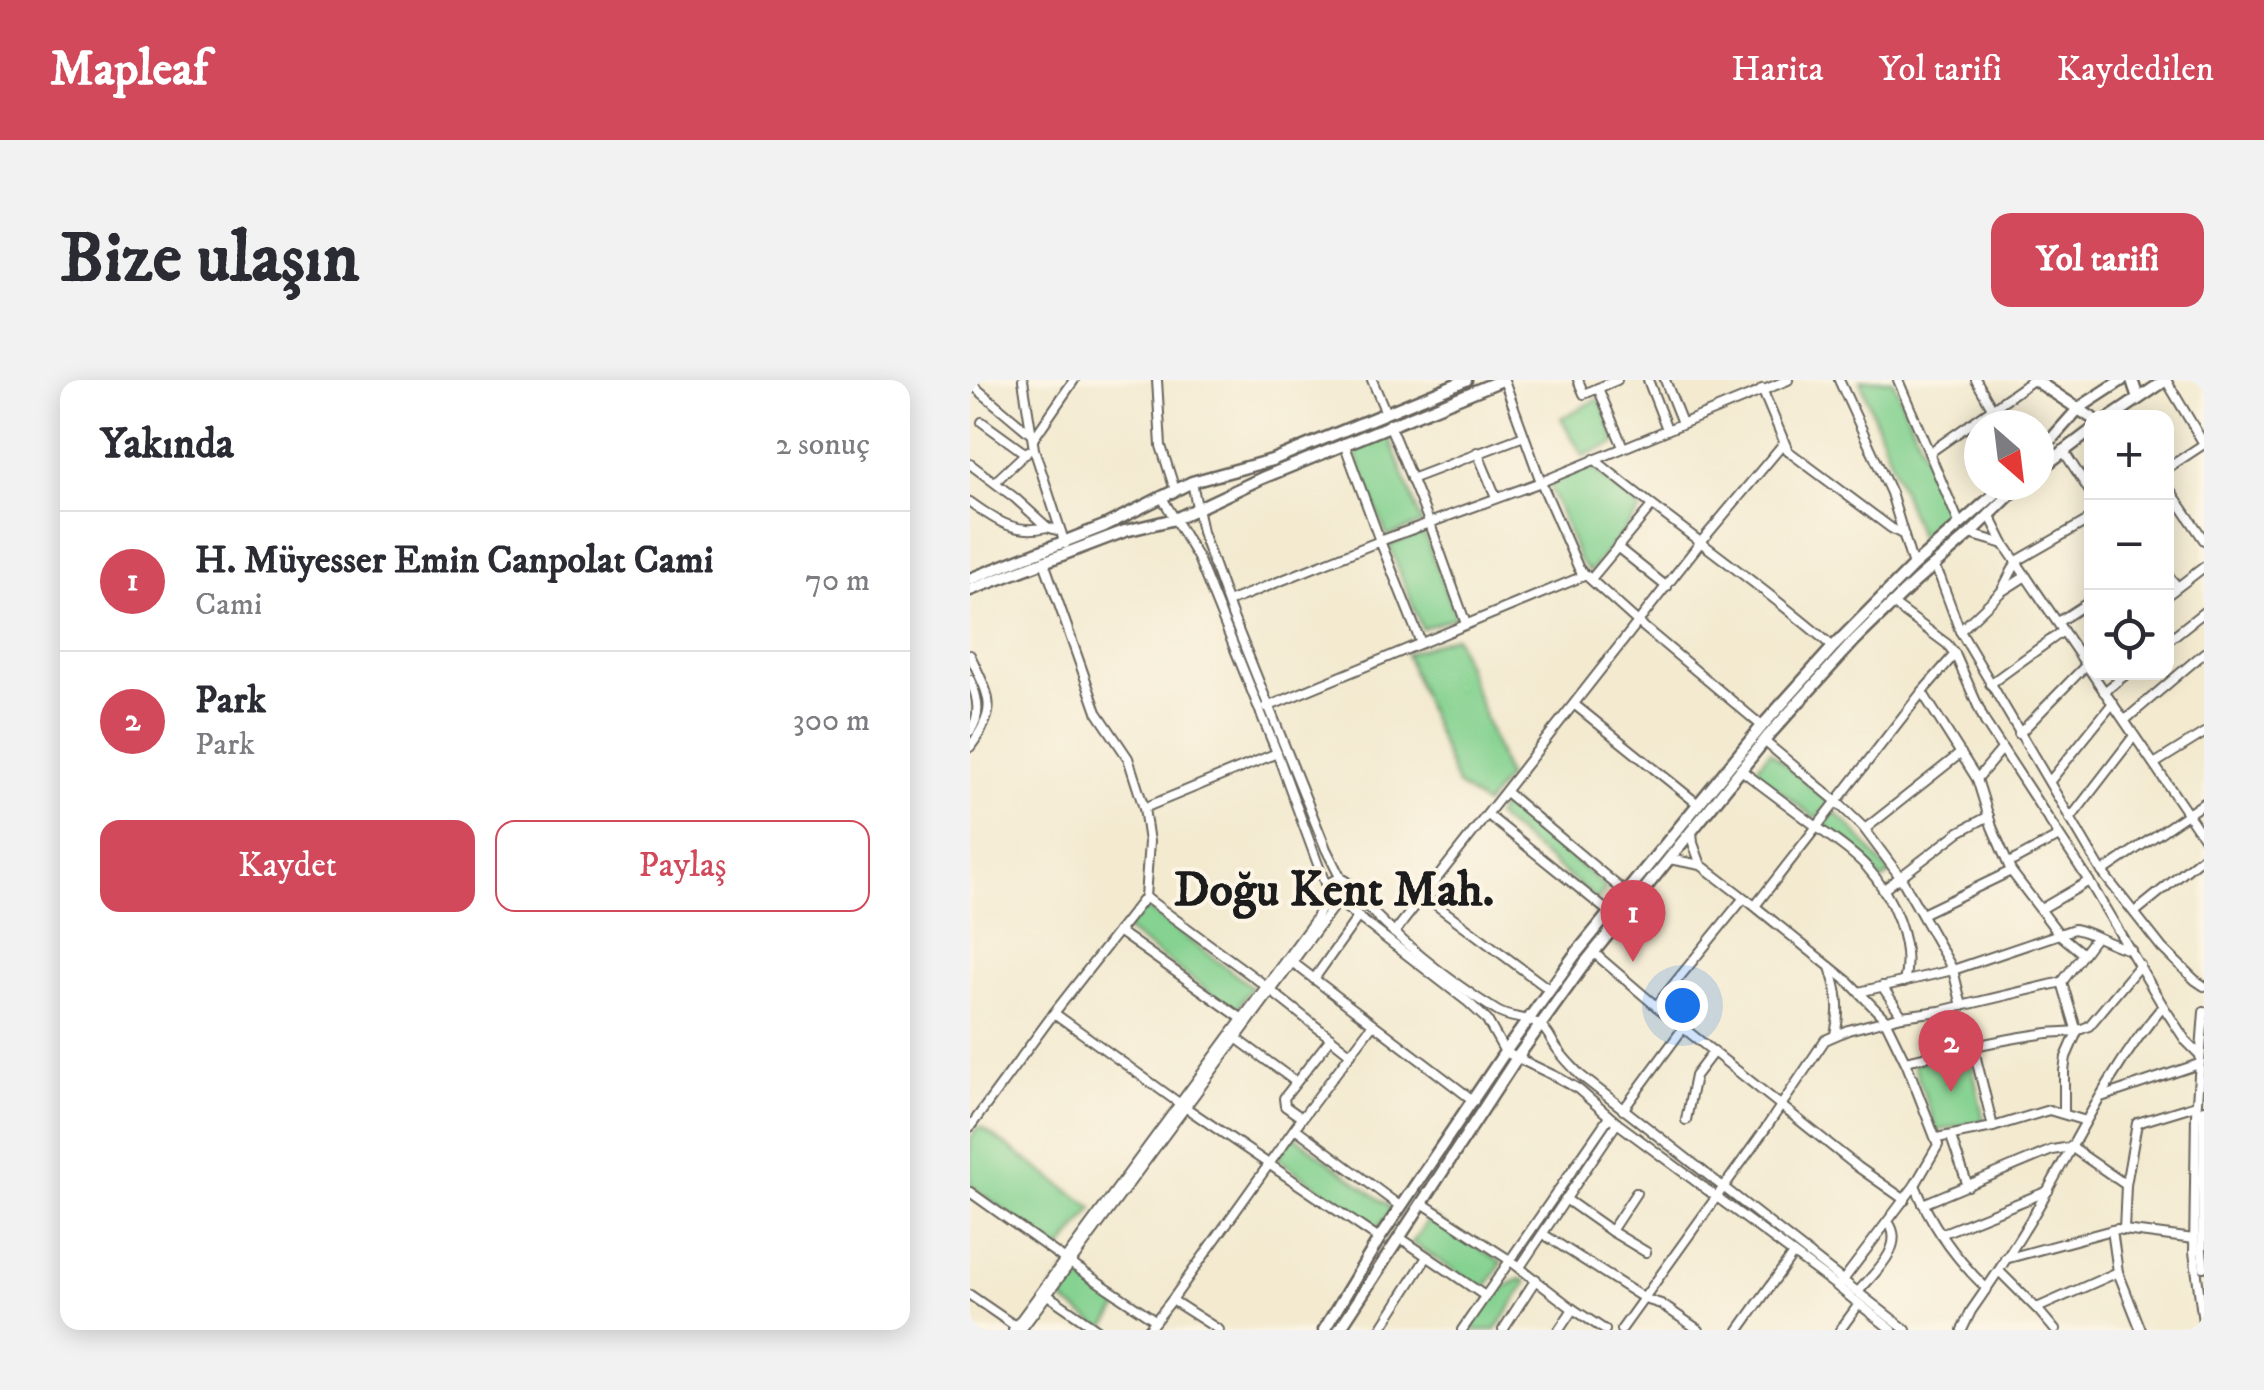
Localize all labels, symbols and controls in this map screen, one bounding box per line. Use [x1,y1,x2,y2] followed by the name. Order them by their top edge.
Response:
[50,40,208,100] text: Mapleaf
[1731,48,1824,92] text: Harita
[1879,48,2002,92] text: Yol tarifi
[2057,48,2214,92] text: Kaydedilen
[1991,213,2204,307] button: Yol tarifi
[60,216,359,304] text: Bize ulaşın
[1964,410,2054,500] north arrow
[2084,410,2174,680] map controls
[2084,410,2174,500] button: +
[100,419,234,471] text: Yakında
[775,425,870,465] text: 2 sonuç
[2084,500,2174,590] button: −
[195,537,714,585] text: H. Müyesser Emin Canpolat Cami
[127,561,138,601] text: 1
[805,561,870,601] text: 70 m
[195,585,262,625] text: Cami
[2084,590,2174,680] button: locate
[195,677,266,725] text: Park
[125,701,140,741] text: 2
[793,701,870,741] text: 300 m
[195,725,255,765] text: Park
[100,820,475,912] button: Kaydet
[495,820,870,912] button: Paylaş
[1174,861,1494,921] district label: Doğu Kent Mah.
[1600,880,1666,962] pin: 1
[1657,980,1708,1031] your location
[1918,1010,1984,1092] pin: 2

